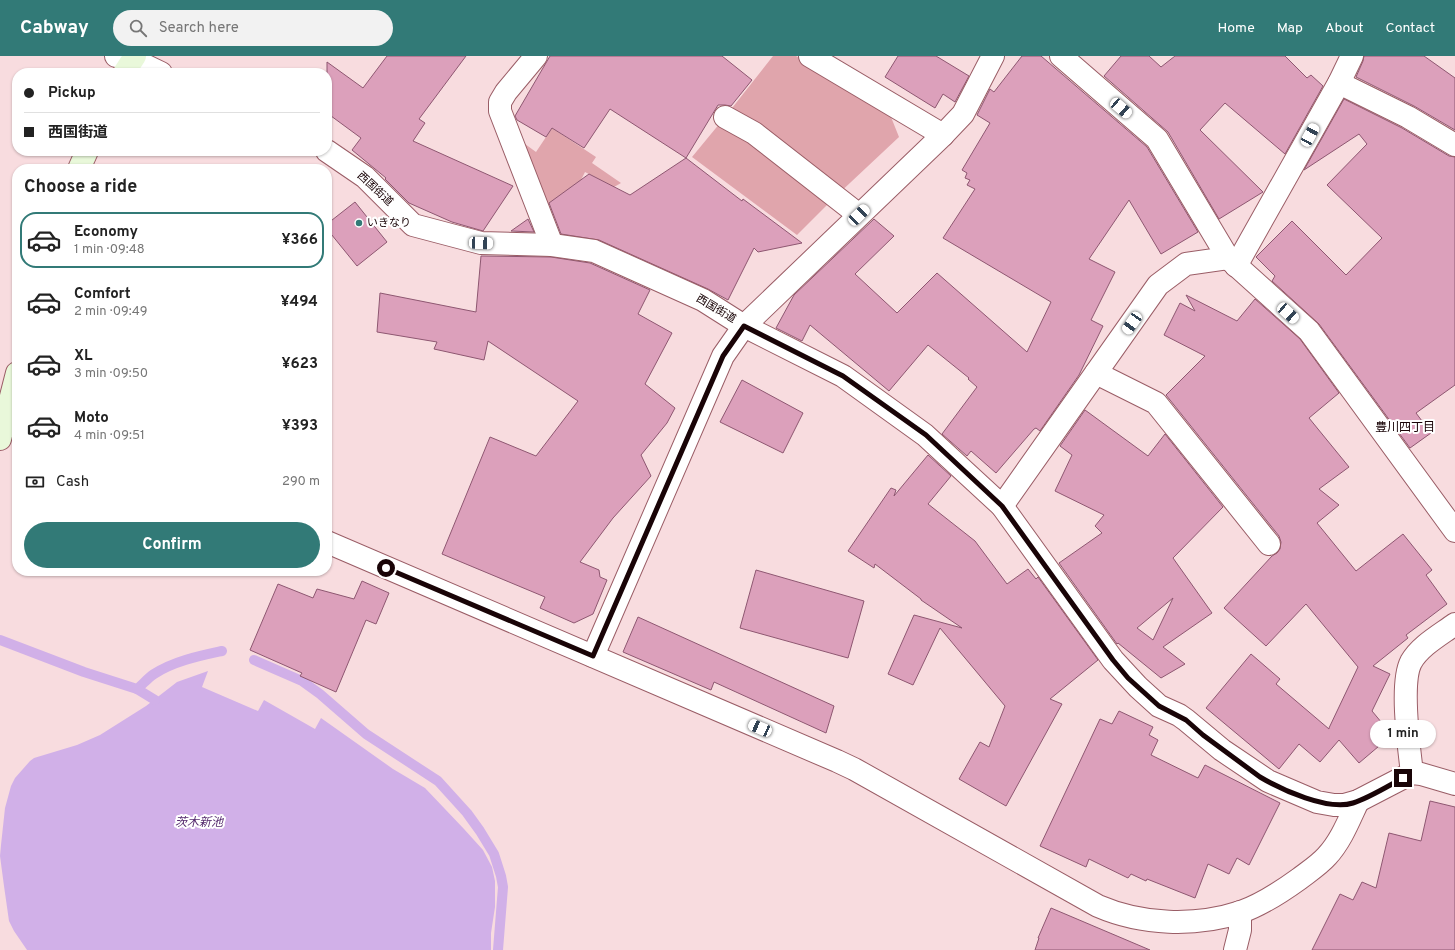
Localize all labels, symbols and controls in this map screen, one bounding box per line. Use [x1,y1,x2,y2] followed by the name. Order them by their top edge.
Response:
[113,10,393,46] search box
[20,16,89,40] text: Cabway
[127,17,149,39] icon: search
[159,19,239,38] text: Search here
[1218,20,1255,37] text: Home
[1277,20,1303,37] text: Map
[1325,20,1364,37] text: About
[1386,20,1435,37] text: Contact
[48,84,96,103] text: Pickup
[1108,96,1134,120] car
[1299,122,1321,148] car
[48,124,108,143] text: 西国街道
[354,169,396,209] street label: 西国街道
[24,176,137,199] text: Choose a ride
[846,202,872,228] car
[367,216,411,230] place label: いきなり
[354,218,364,228] marker: いきなり
[26,222,62,258] icon: car
[74,223,138,242] text: Economy
[281,231,318,250] text: ¥366
[469,237,493,249] car
[74,242,145,258] text: 1 min · 09:48
[26,284,62,320] icon: car
[74,285,131,304] text: Comfort
[694,292,738,326] street label: 西国街道
[280,293,318,312] text: ¥494
[1275,301,1301,325] car
[74,304,147,320] text: 2 min · 09:49
[1120,310,1144,336] car
[26,346,62,382] icon: car
[74,347,92,366] text: XL
[282,355,318,374] text: ¥623
[74,366,148,382] text: 3 min · 09:50
[26,408,62,444] icon: car
[74,409,109,428] text: Moto
[282,417,318,436] text: ¥393
[1375,420,1435,436] district label: 豊川四丁目
[74,428,145,444] text: 4 min · 09:51
[24,471,46,493] icon: cash
[56,473,89,492] text: Cash
[282,474,320,490] text: 290 m
[24,522,320,568] button: Confirm
[377,559,395,577] route start
[747,718,773,738] car
[1370,720,1436,748] callout: 1 min
[1387,726,1419,742] text: 1 min
[1394,769,1412,787] route end
[175,815,224,831] water label: 茨木新池

